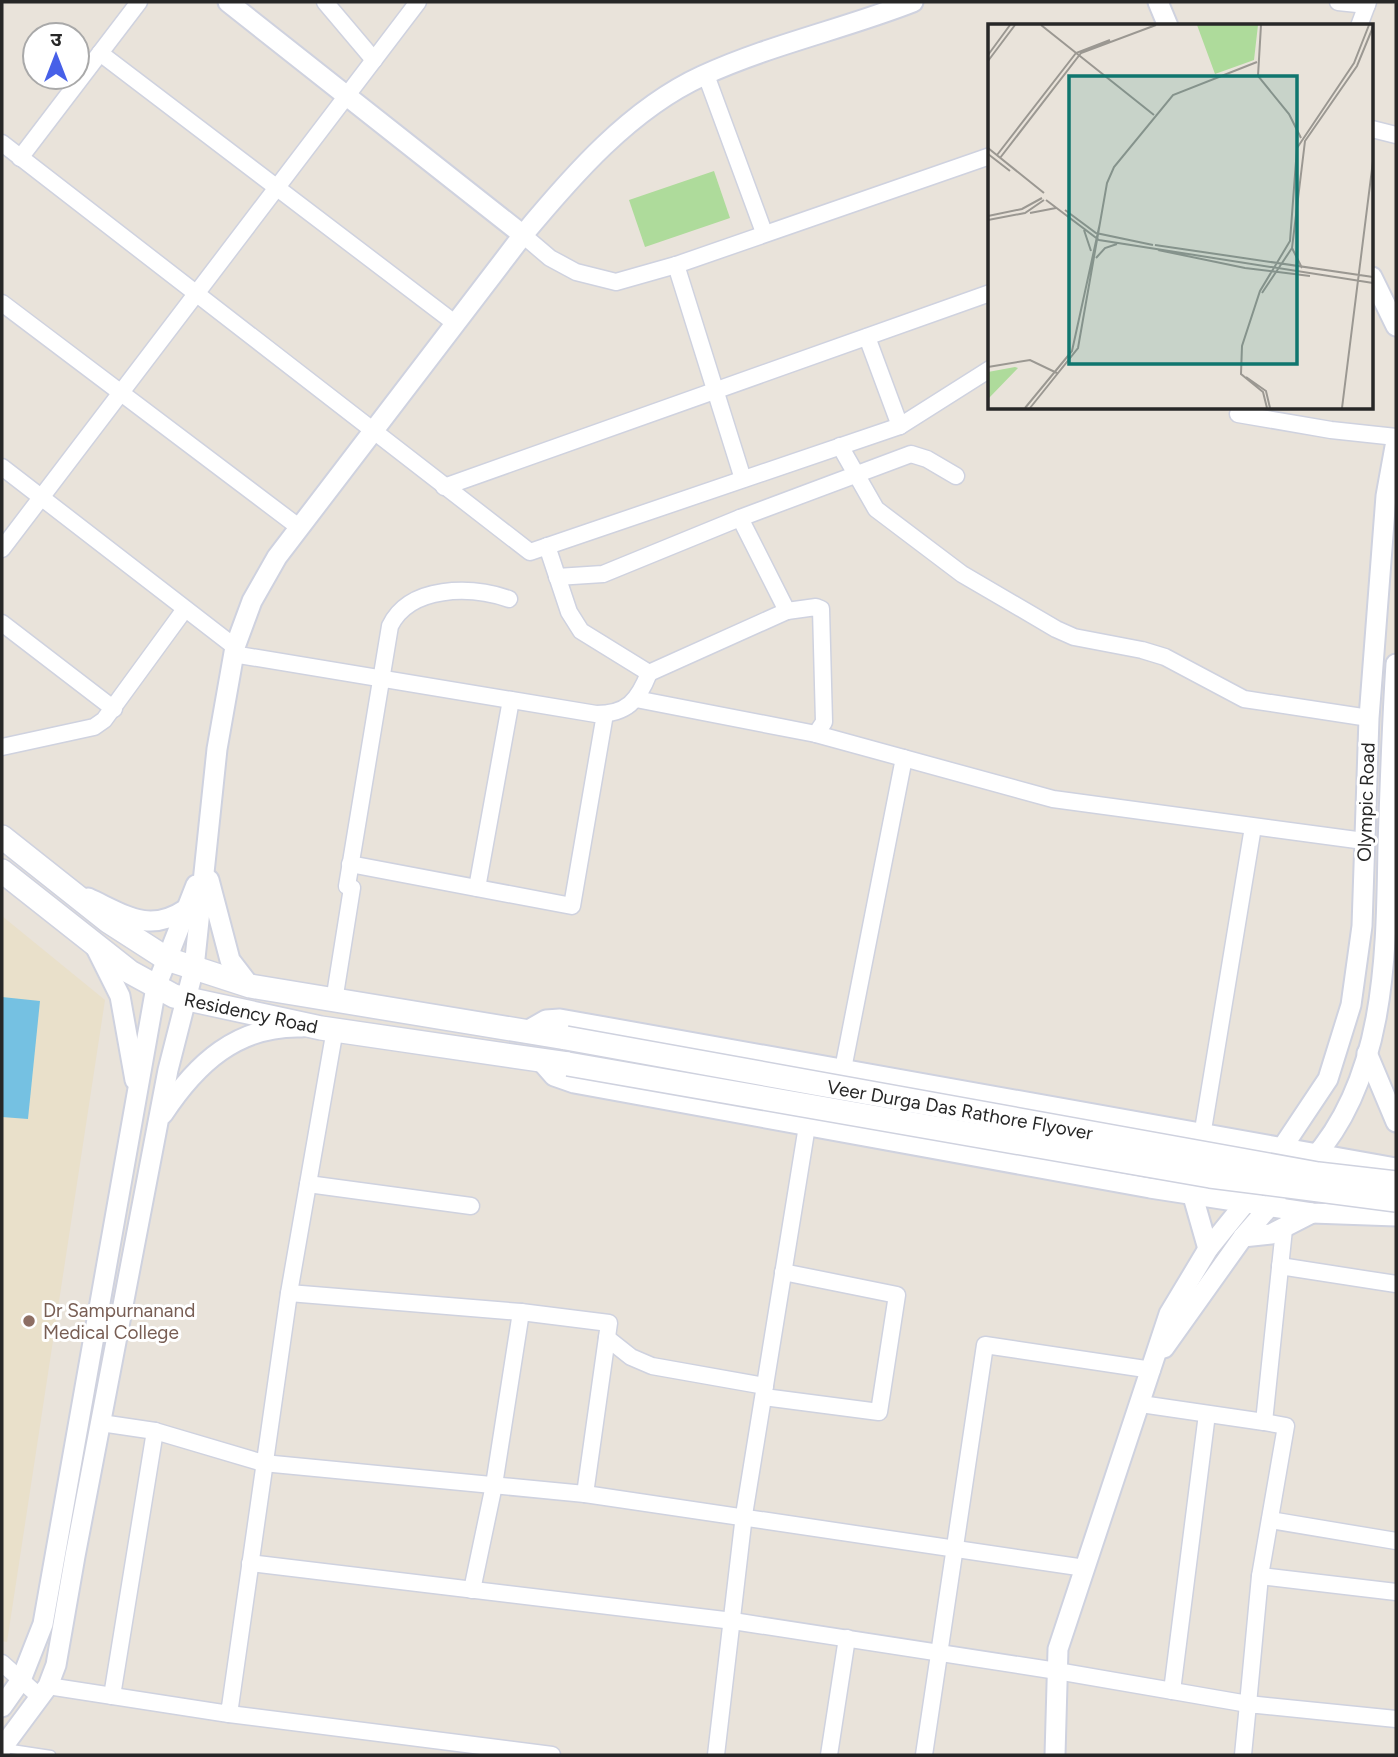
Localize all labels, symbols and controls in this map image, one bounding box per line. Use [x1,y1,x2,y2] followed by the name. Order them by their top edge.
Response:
[21,21,91,91] north arrow
[988,24,1374,410] inset map
[50,28,62,51] text: उ
[1352,742,1380,862] street label: Olympic Road
[182,988,320,1038] street label: Residency Road
[825,1075,1095,1145] street label: Veer Durga Das Rathore Flyover
[43,1299,195,1344] place label: Dr Sampurnanand Medical College
[21,1313,37,1329] marker: Dr Sampurnanand Medical College

